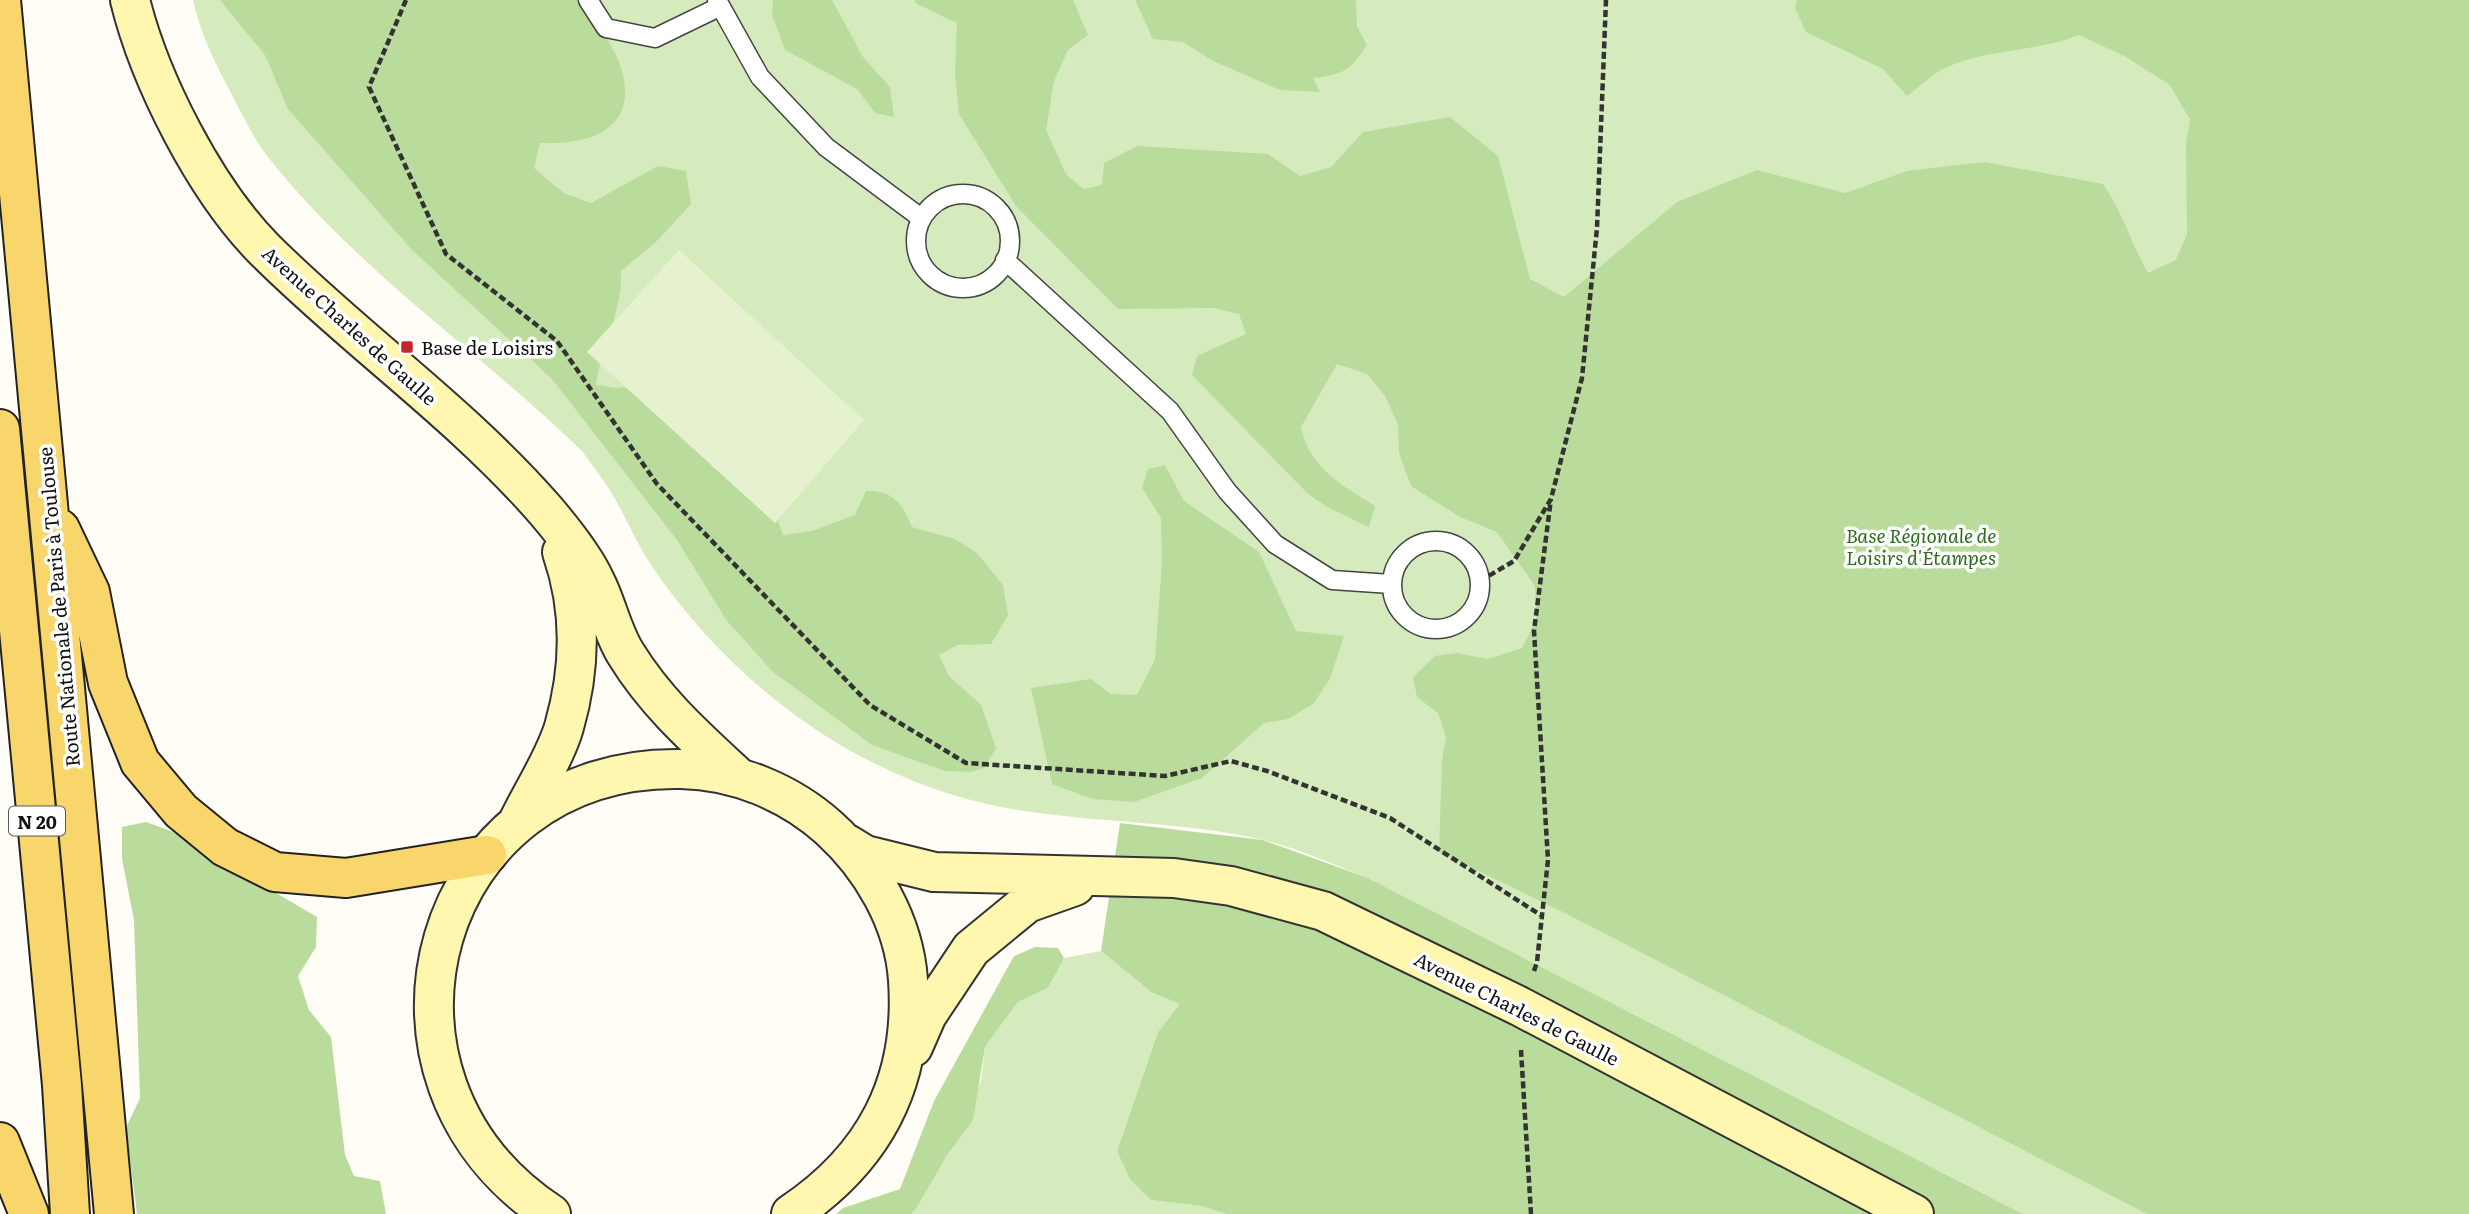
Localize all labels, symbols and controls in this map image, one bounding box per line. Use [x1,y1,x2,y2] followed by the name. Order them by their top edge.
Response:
[256,239,444,411] street label: Avenue Charles de Gaulle
[421,333,553,361] place label: Base de Loisirs
[399,339,415,355] marker: Base de Loisirs
[30,446,86,768] street label: Route Nationale de Paris à Toulouse
[1846,521,1996,571] park label: Base Régionale de Loisirs d'Étampes
[9,806,65,836] road number: N 20
[1410,944,1624,1072] street label: Avenue Charles de Gaulle

